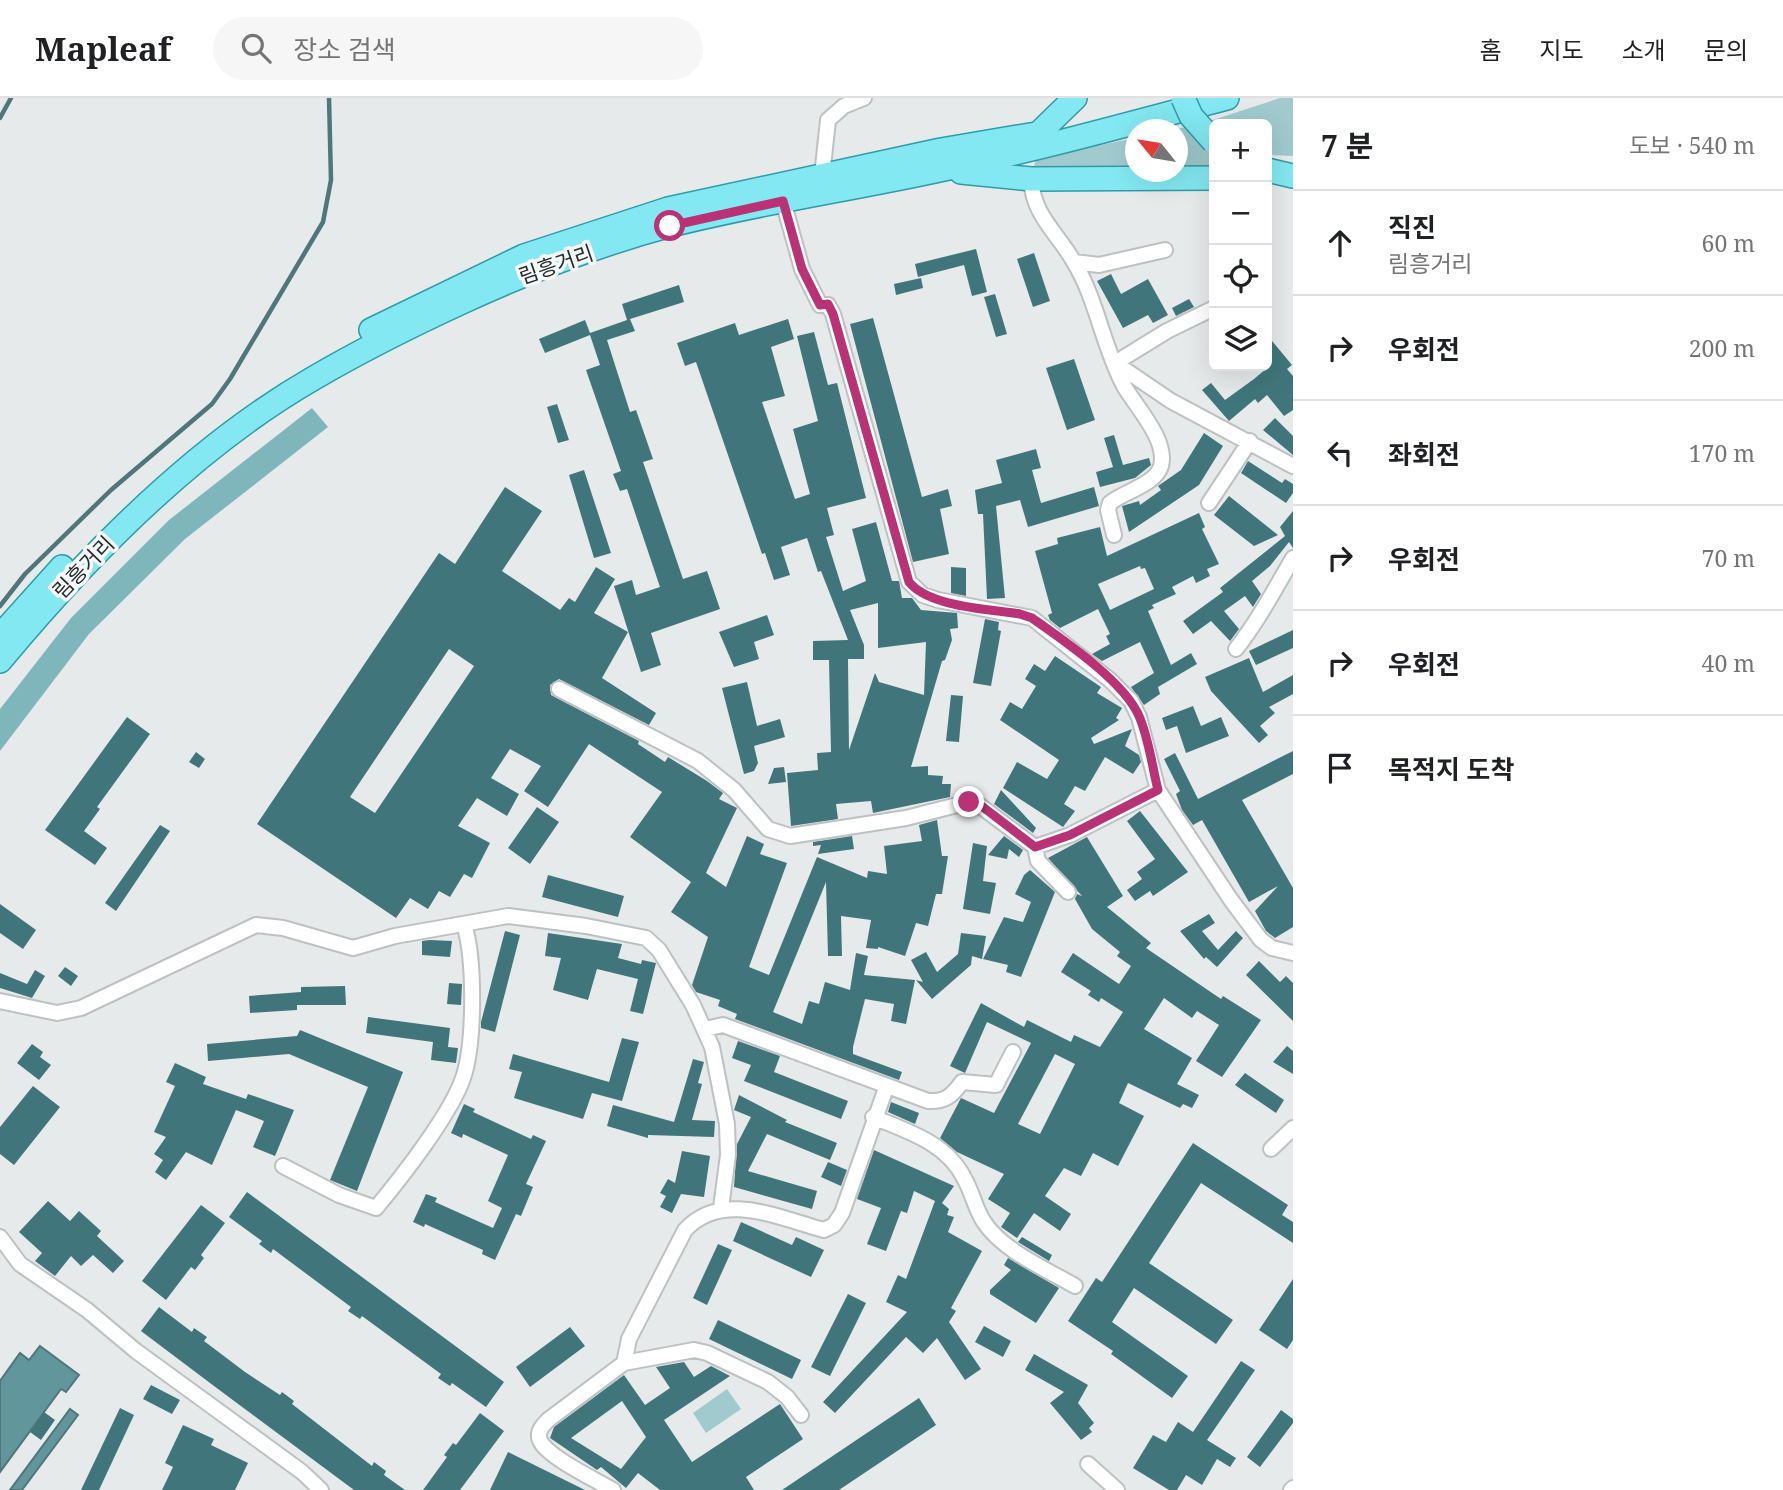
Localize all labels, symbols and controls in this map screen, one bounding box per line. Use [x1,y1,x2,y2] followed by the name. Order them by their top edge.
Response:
[213,17,703,80] search box
[35,26,171,71] text: Mapleaf
[237,29,275,67] icon: search
[293,31,396,67] text: 장소 검색
[1479,33,1501,66] text: 홈
[1539,33,1584,66] text: 지도
[1622,33,1666,66] text: 소개
[1704,33,1748,66] text: 문의
[1125,119,1188,182] north arrow
[1209,119,1272,371] map controls
[1209,119,1272,182] button: +
[1321,125,1373,166] text: 7 분
[1629,129,1755,161] text: 도보 · 540 m
[1209,182,1272,245] button: −
[1388,209,1436,245] text: 직진
[654,210,685,241] route start
[1321,224,1359,262] icon: ahead
[1702,227,1755,259] text: 60 m
[515,238,597,290] street label: 림흥거리
[1209,245,1272,308] button: locate
[1388,247,1473,279] text: 림흥거리
[1209,308,1272,371] button: layers
[1321,329,1359,367] icon: right
[1388,331,1460,367] text: 우회전
[1689,332,1755,364] text: 200 m
[1321,434,1359,472] icon: left
[1388,436,1460,472] text: 좌회전
[1689,437,1755,469] text: 170 m
[46,529,120,605] street label: 림흥거리
[1321,539,1359,577] icon: right
[1388,541,1460,577] text: 우회전
[1702,542,1755,574] text: 70 m
[1321,644,1359,682] icon: right
[1388,646,1460,682] text: 우회전
[1702,647,1755,679] text: 40 m
[1321,749,1359,787] icon: arrive
[1388,751,1514,787] text: 목적지 도착
[953,786,984,817] route end

